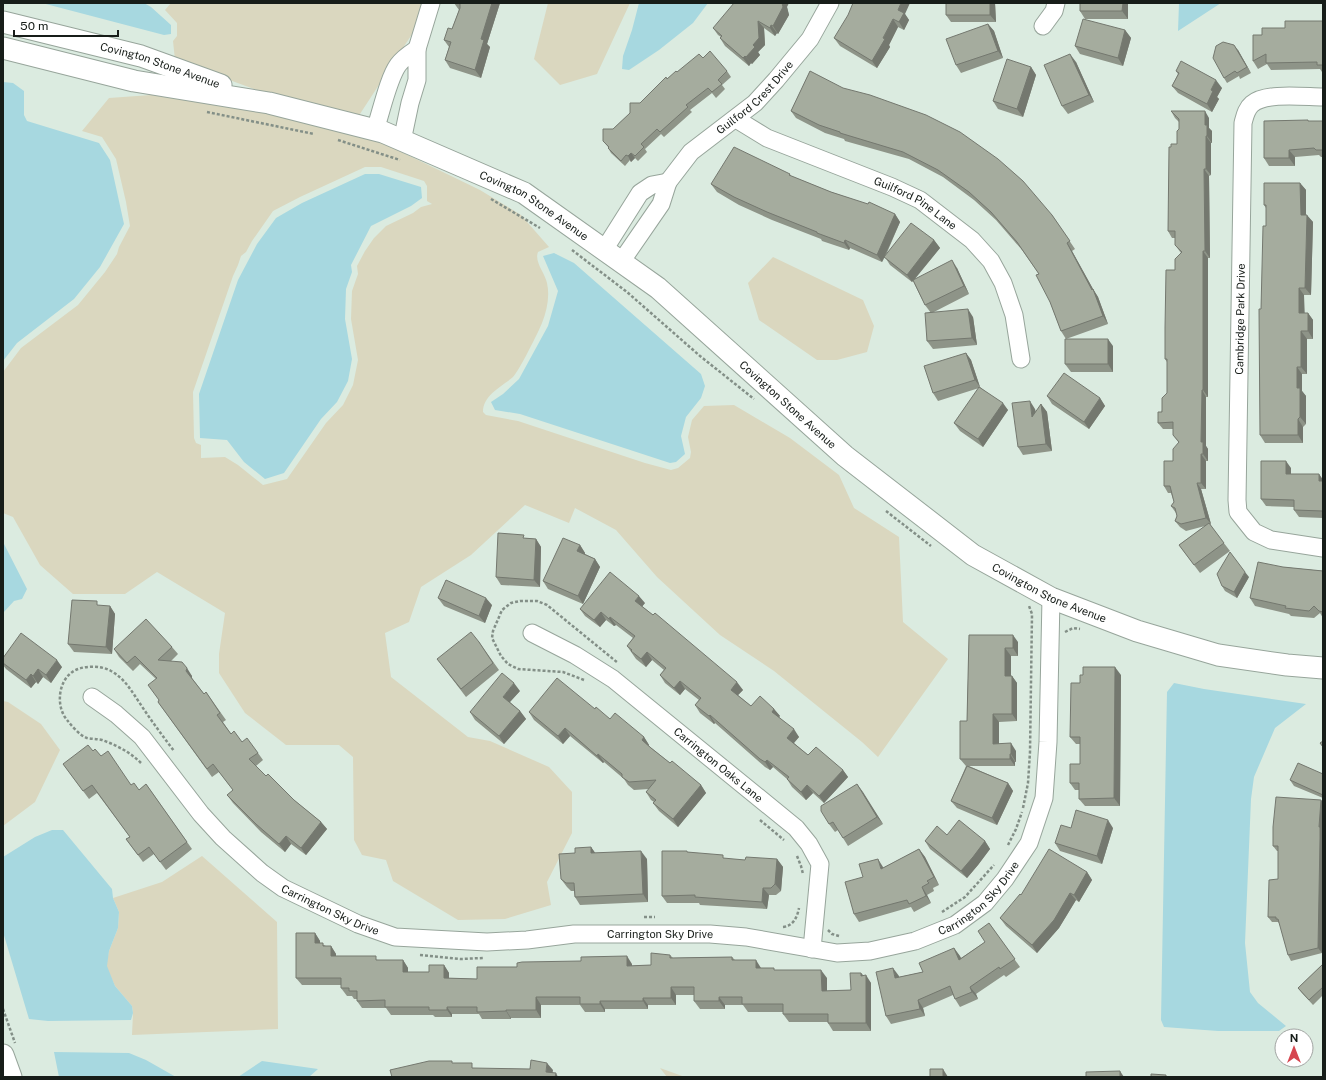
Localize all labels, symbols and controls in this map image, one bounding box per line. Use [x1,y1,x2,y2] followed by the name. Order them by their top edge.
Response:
[14,12,118,38] scale bar
[20,19,48,33] text: 50 m
[99,40,222,90] street label: Covington Stone Avenue
[714,58,795,136] street label: Guilford Crest Drive
[478,169,591,243] street label: Covington Stone Avenue
[872,175,959,232] street label: Guilford Pine Lane
[1233,263,1247,375] street label: Cambridge Park Drive
[737,358,838,451] street label: Covington Stone Avenue
[990,561,1108,625] street label: Covington Stone Avenue
[671,725,765,804] street label: Carrington Oaks Lane
[936,859,1021,937] street label: Carrington Sky Drive
[279,882,381,937] street label: Carrington Sky Drive
[607,928,714,940] street label: Carrington Sky Drive
[1274,1028,1314,1068] north arrow
[1290,1032,1298,1044] text: N

